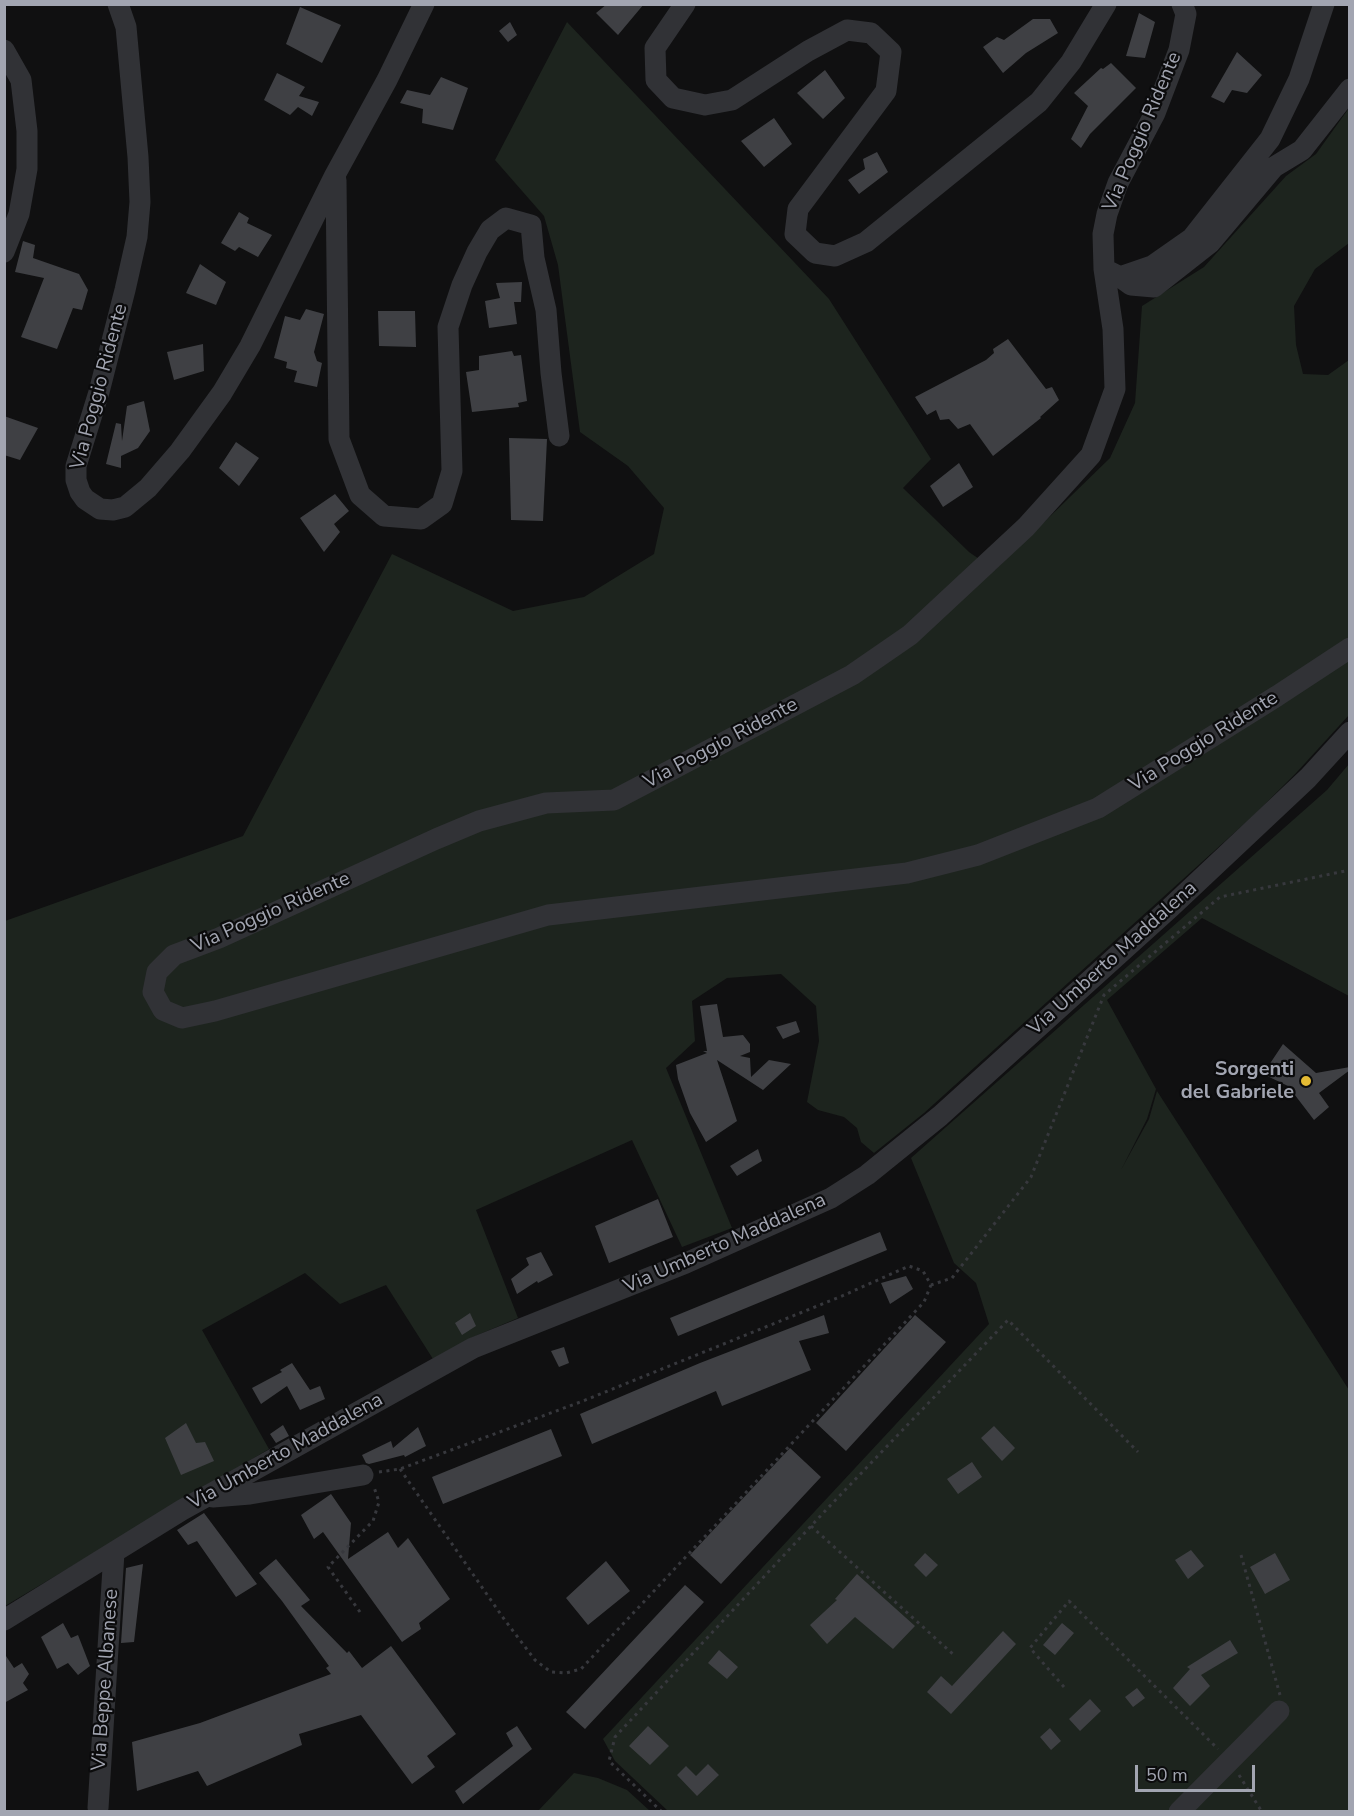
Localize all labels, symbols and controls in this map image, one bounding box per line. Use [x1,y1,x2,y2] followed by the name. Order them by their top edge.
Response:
[1099,49,1187,215] street label: Via Poggio Ridente
[66,301,134,473] street label: Via Poggio Ridente
[1125,687,1283,797] street label: Via Poggio Ridente
[640,693,802,795] street label: Via Poggio Ridente
[188,867,354,959] street label: Via Poggio Ridente
[1024,877,1202,1041] street label: Via Umberto Maddalena
[1181,1058,1294,1105] place label: Sorgenti del Gabriele
[1299,1074,1313,1088] marker: Sorgenti del Gabriele
[620,1188,830,1300] street label: Via Umberto Maddalena
[184,1388,388,1516] street label: Via Umberto Maddalena
[88,1588,124,1772] street label: Via Beppe Albanese
[1138,1753,1258,1791] scale bar
[1146,1763,1188,1787] text: 50 m

